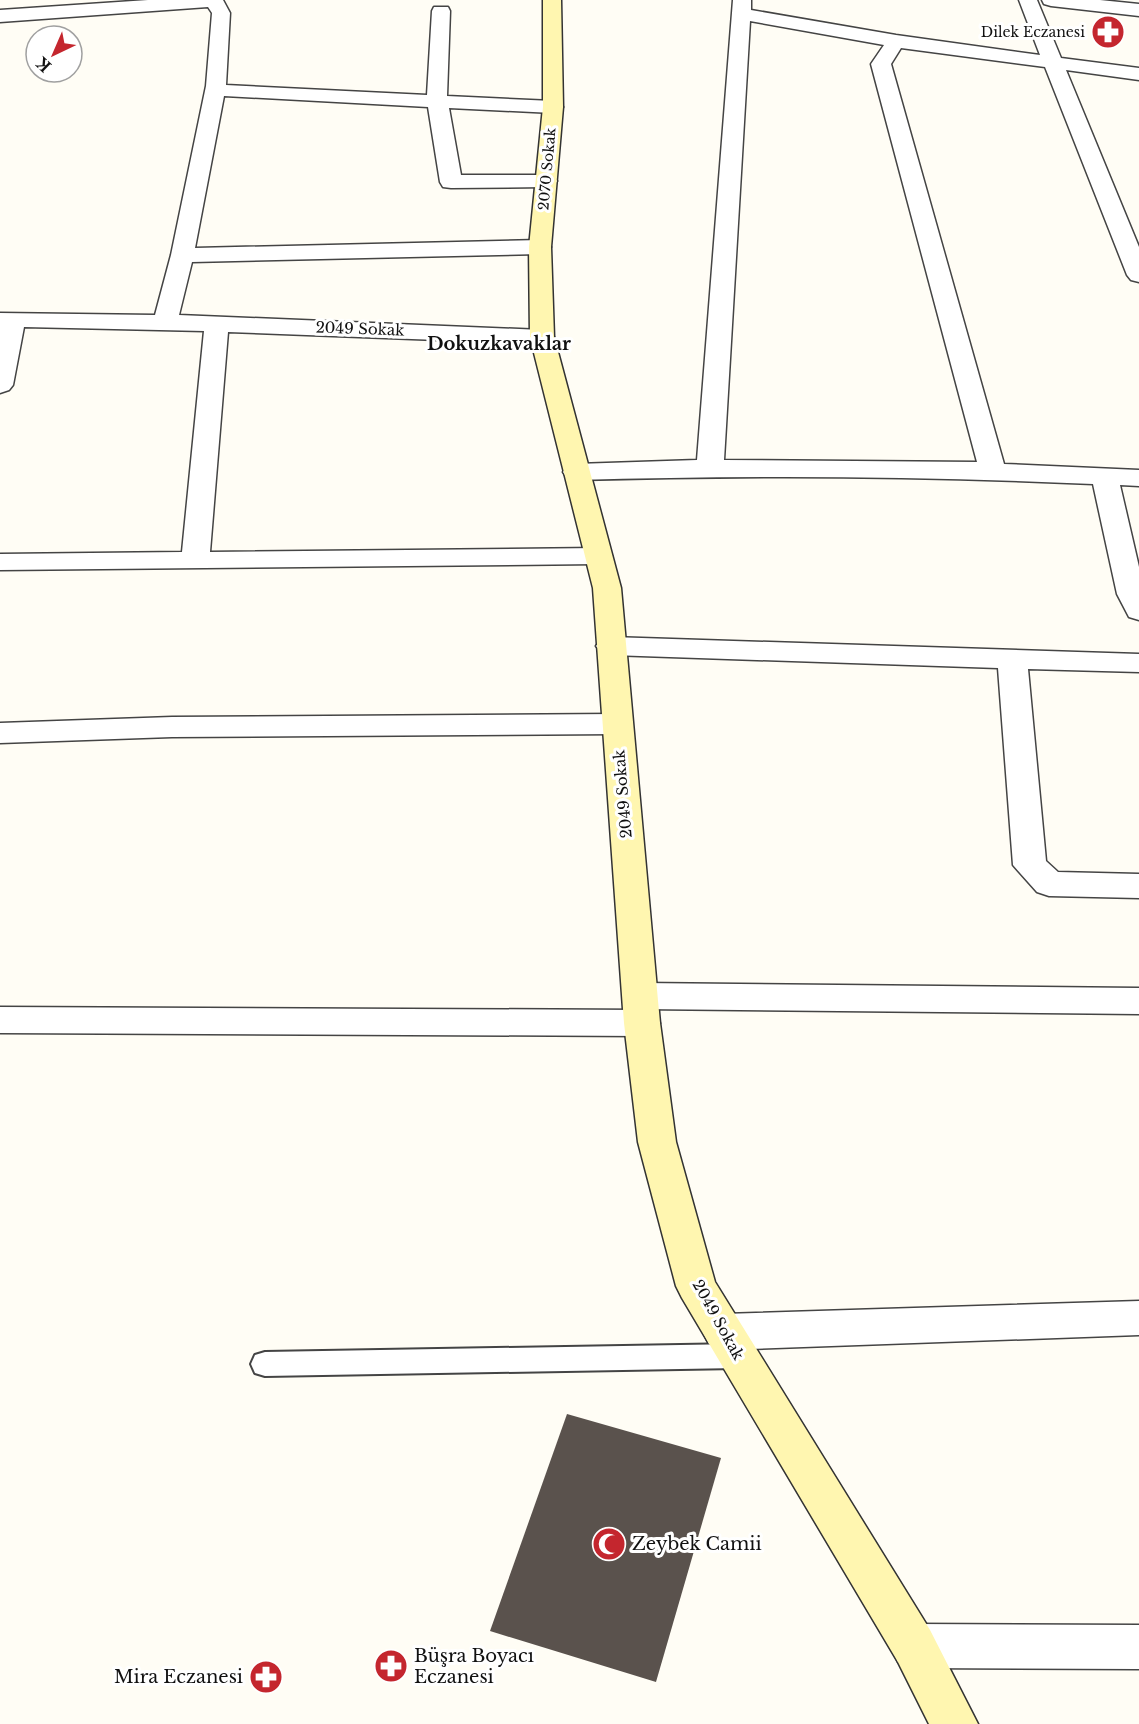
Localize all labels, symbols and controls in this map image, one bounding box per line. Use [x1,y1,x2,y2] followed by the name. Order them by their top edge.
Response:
[1090,14,1126,50] pharmacy icon: Dilek Eczanesi
[981,23,1085,41] place label: Dilek Eczanesi
[24,24,84,84] north arrow
[31,52,55,77] text: K
[534,127,560,211] street label: 2070 Sokak
[315,317,406,340] street label: 2049 Sokak
[427,333,571,355] district label: Dokuzkavaklar
[609,748,636,839] street label: 2049 Sokak
[689,1276,749,1364] street label: 2049 Sokak
[591,1526,627,1562] mosque icon: Zeybek Camii
[632,1533,762,1555] place label: Zeybek Camii
[414,1645,534,1688] place label: Büşra Boyacı Eczanesi
[373,1648,409,1684] pharmacy icon: Büşra Boyacı Eczanesi
[248,1659,284,1695] pharmacy icon: Mira Eczanesi
[114,1666,243,1688] place label: Mira Eczanesi

